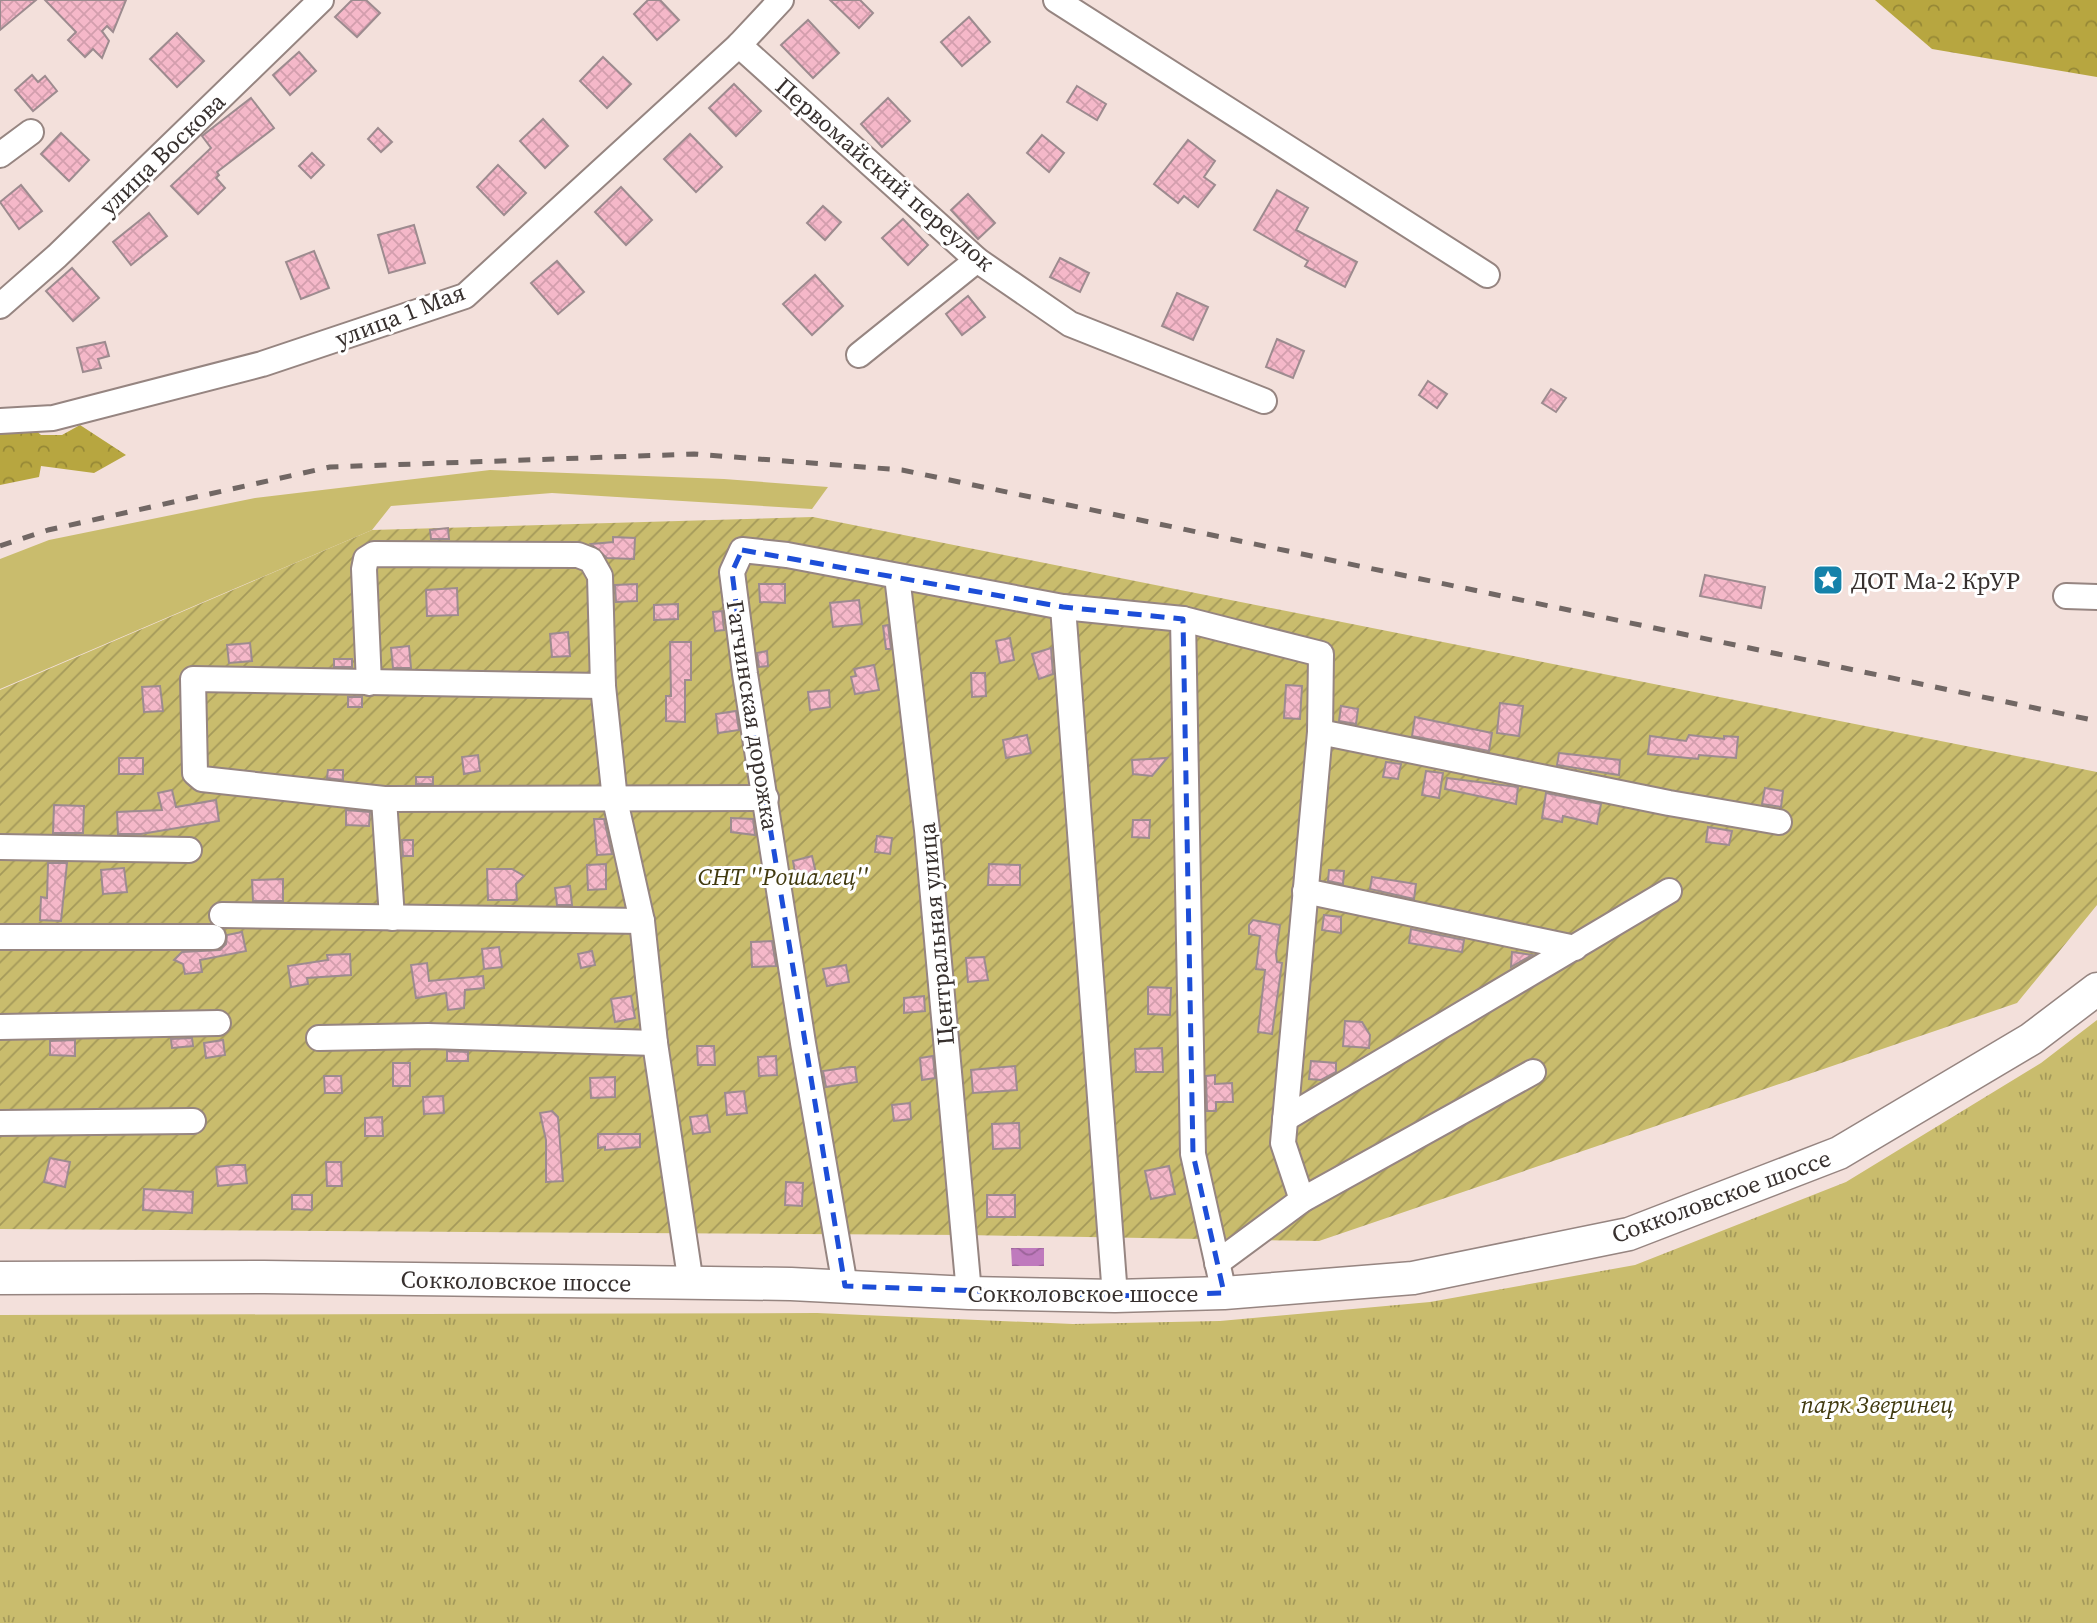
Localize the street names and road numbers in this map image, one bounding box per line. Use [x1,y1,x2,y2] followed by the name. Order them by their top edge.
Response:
[768,70,1002,278] street label: Первомайский переулок
[92,85,233,223] street label: улица Воскова
[330,275,470,355] street label: улица 1 Мая
[719,598,788,833] street label: Гатчинская дорожка
[910,820,962,1047] street label: Центральная улица
[1607,1141,1835,1251] street label: Сокколовское шоссе
[400,1262,632,1300] street label: Сокколовское шоссе
[968,1277,1198,1310] street label: Сокколовское шоссе

